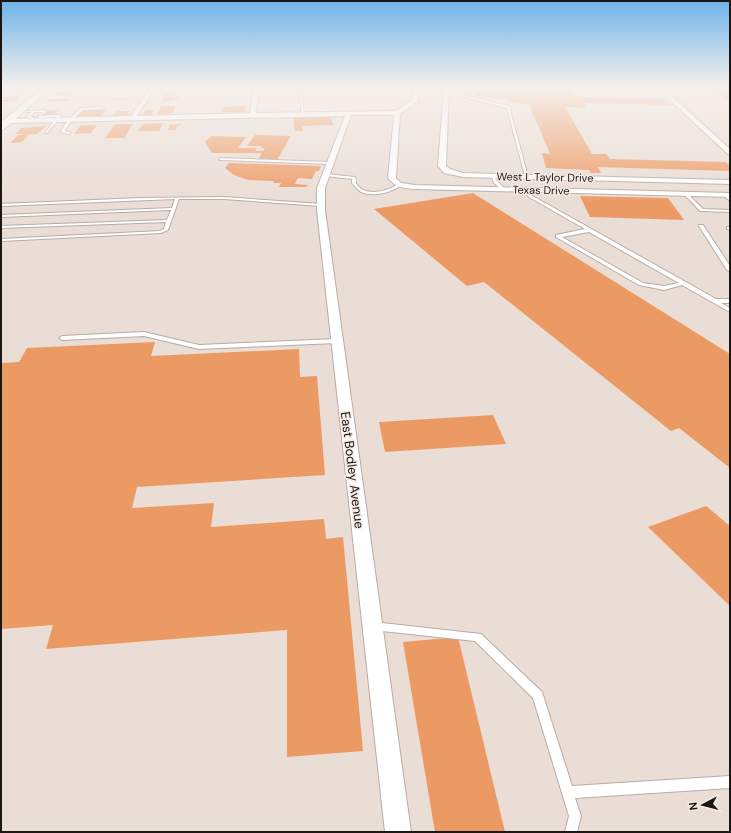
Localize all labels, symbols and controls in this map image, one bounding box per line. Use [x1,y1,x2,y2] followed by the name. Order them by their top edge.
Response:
[496,169,594,185] street label: West L Taylor Drive
[512,183,570,197] street label: Texas Drive
[337,411,368,530] street label: East Bodley Avenue
[683,785,723,825] north arrow
[686,801,701,811] text: N

